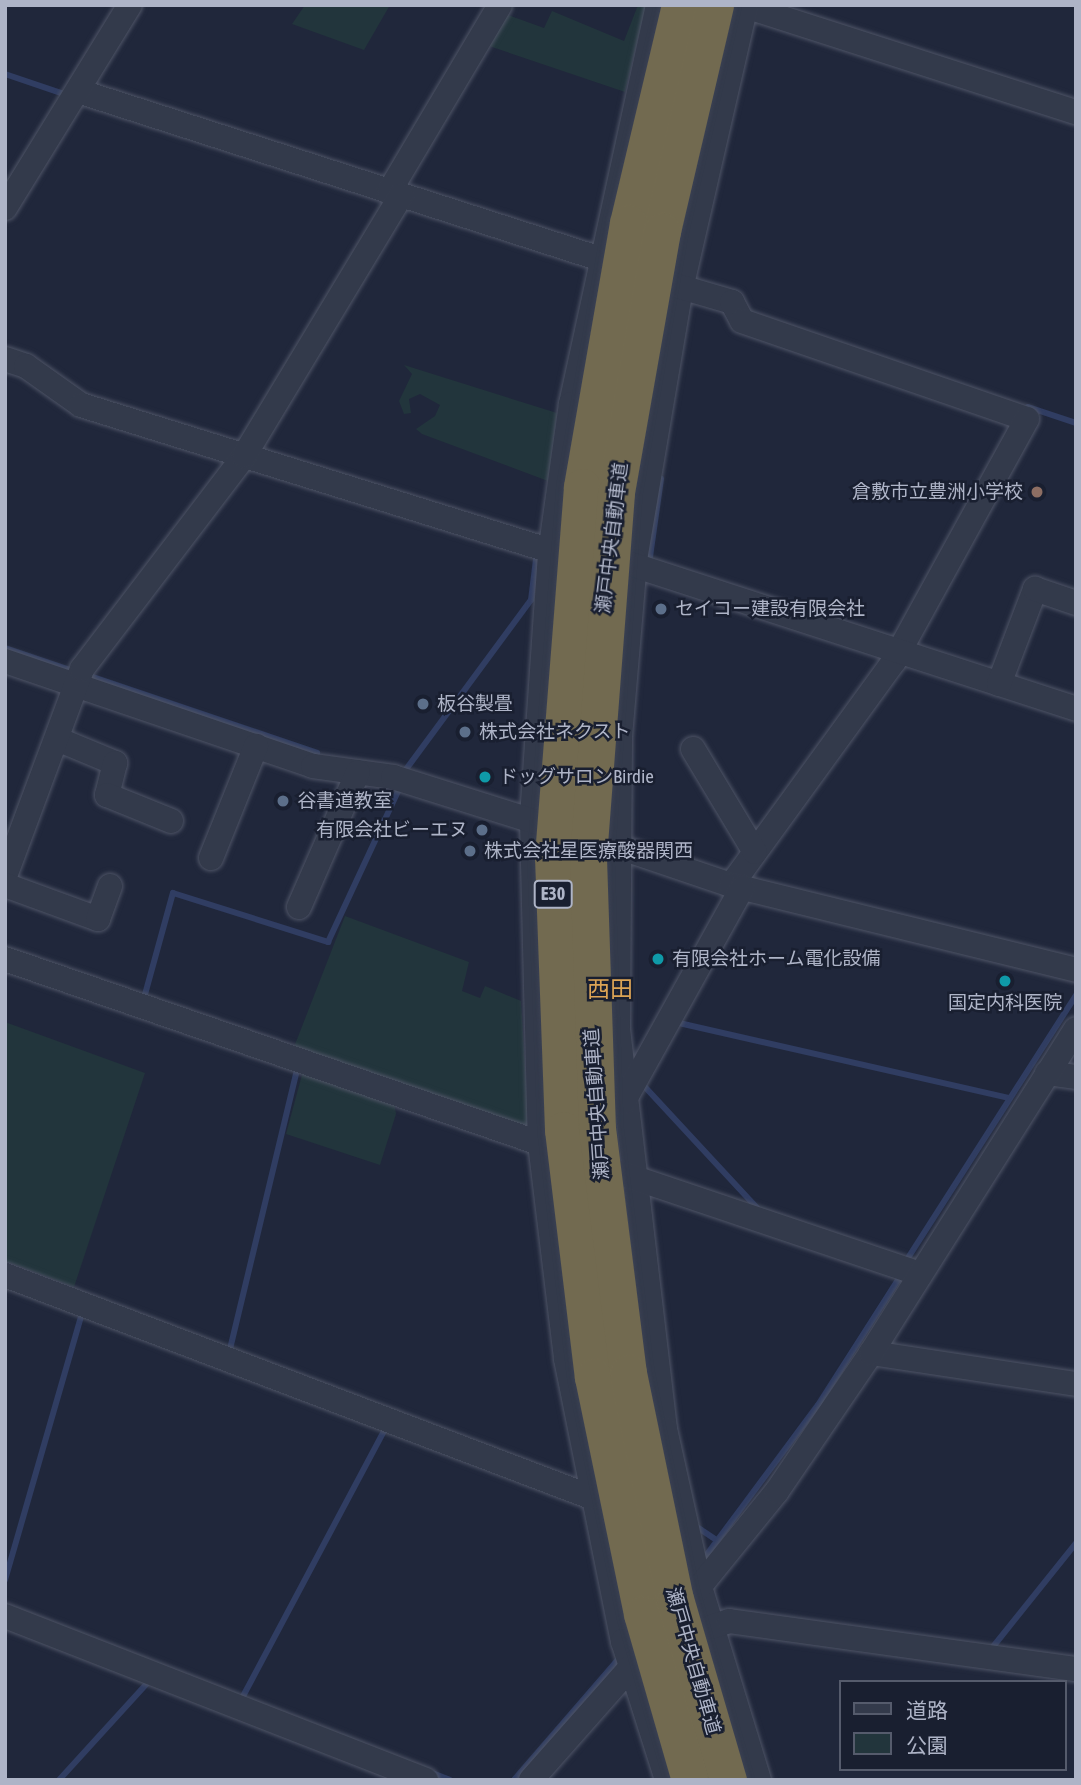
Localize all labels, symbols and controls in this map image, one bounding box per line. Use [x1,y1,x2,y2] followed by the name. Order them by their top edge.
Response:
[591,461,633,615] street label: 瀬戸中央自動車道
[852,481,1023,503] place label: 倉敷市立豊洲小学校
[1029,484,1045,500] marker: 倉敷市立豊洲小学校
[675,598,865,620] place label: セイコー建設有限会社
[653,601,669,617] marker: セイコー建設有限会社
[437,693,513,715] place label: 板谷製畳
[415,696,431,712] marker: 板谷製畳
[479,721,631,743] place label: 株式会社ネクスト
[457,724,473,740] marker: 株式会社ネクスト
[499,766,654,788] place label: ドッグサロンBirdie
[477,769,493,785] marker: ドッグサロンBirdie
[297,790,392,812] place label: 谷書道教室
[275,793,291,809] marker: 谷書道教室
[316,819,468,841] place label: 有限会社ビーエヌ
[474,822,490,838] marker: 有限会社ビーエヌ
[484,840,693,862] place label: 株式会社星医療酸器関西
[462,843,478,859] marker: 株式会社星医療酸器関西
[532,880,574,908] road number: E30
[672,948,881,970] place label: 有限会社ホーム電化設備
[650,951,666,967] marker: 有限会社ホーム電化設備
[997,973,1013,989] marker: 国定内科医院
[587,975,633,1003] district label: 西田
[948,992,1062,1014] place label: 国定内科医院
[580,1027,614,1181] street label: 瀬戸中央自動車道
[661,1585,725,1737] street label: 瀬戸中央自動車道
[839,1680,1067,1771] legend
[906,1698,948,1722] text: 道路
[906,1733,948,1757] text: 公園

